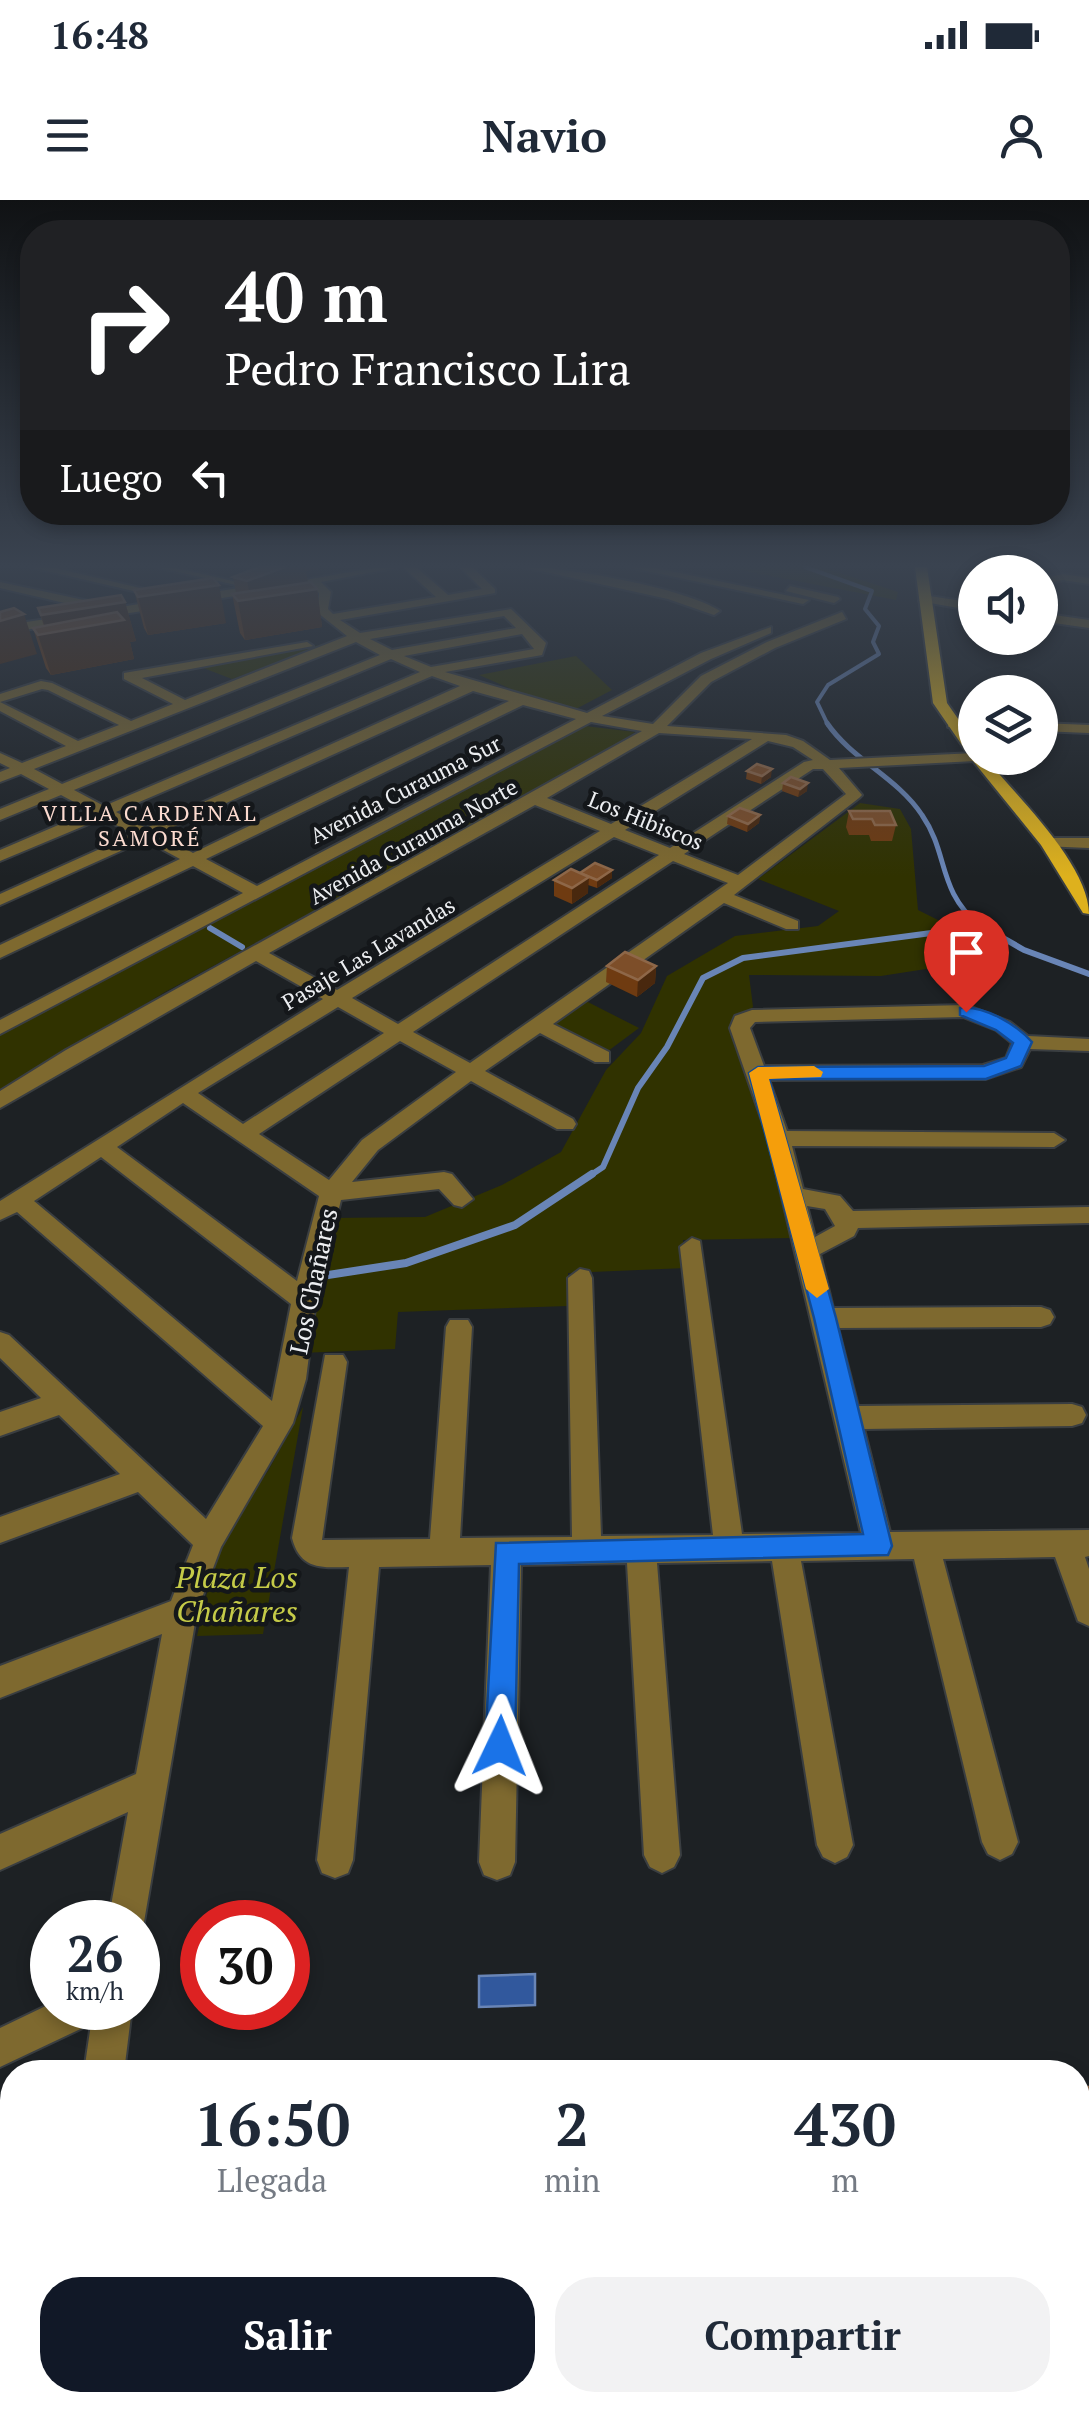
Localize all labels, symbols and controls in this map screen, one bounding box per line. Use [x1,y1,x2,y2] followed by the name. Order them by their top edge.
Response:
[50,10,149,60] text: 16:48
[482,105,607,165] text: Navio
[40,108,95,163] icon: menu
[994,108,1049,163] icon: person
[225,249,388,342] text: 40 m
[60,260,190,390] icon: right
[225,338,631,398] text: Pedro Francisco Lira
[183,450,238,505] icon: left
[60,453,163,503] text: Luego
[958,555,1058,775] map controls
[958,555,1058,655] button: sound
[958,675,1058,775] button: layers
[304,728,506,850] street label: Avenida Curauma Sur
[304,772,522,910] street label: Avenida Curauma Norte
[584,784,708,856] street label: Los Hibiscos
[42,798,258,852] district label: VILLA CARDENAL SAMORÉ
[276,890,460,1016] street label: Pasaje Las Lavandas
[924,910,1009,1013] pin
[939,925,994,980] icon: arrive
[281,1205,345,1357] street label: Los Chañares
[175,1557,298,1631] park label: Plaza Los Chañares
[448,1694,552,1798] position arrow
[180,1900,310,2030] speed limit sign: 30
[67,1920,123,1986] text: 26
[66,1974,124,2007] text: km/h
[194,2084,350,2163] text: 16:50
[555,2084,589,2163] text: 2
[794,2084,896,2163] text: 430
[217,2159,327,2201] text: Llegada
[544,2159,600,2201] text: min
[831,2159,859,2201] text: m
[40,2277,535,2392] button: Salir
[555,2277,1050,2392] button: Compartir

